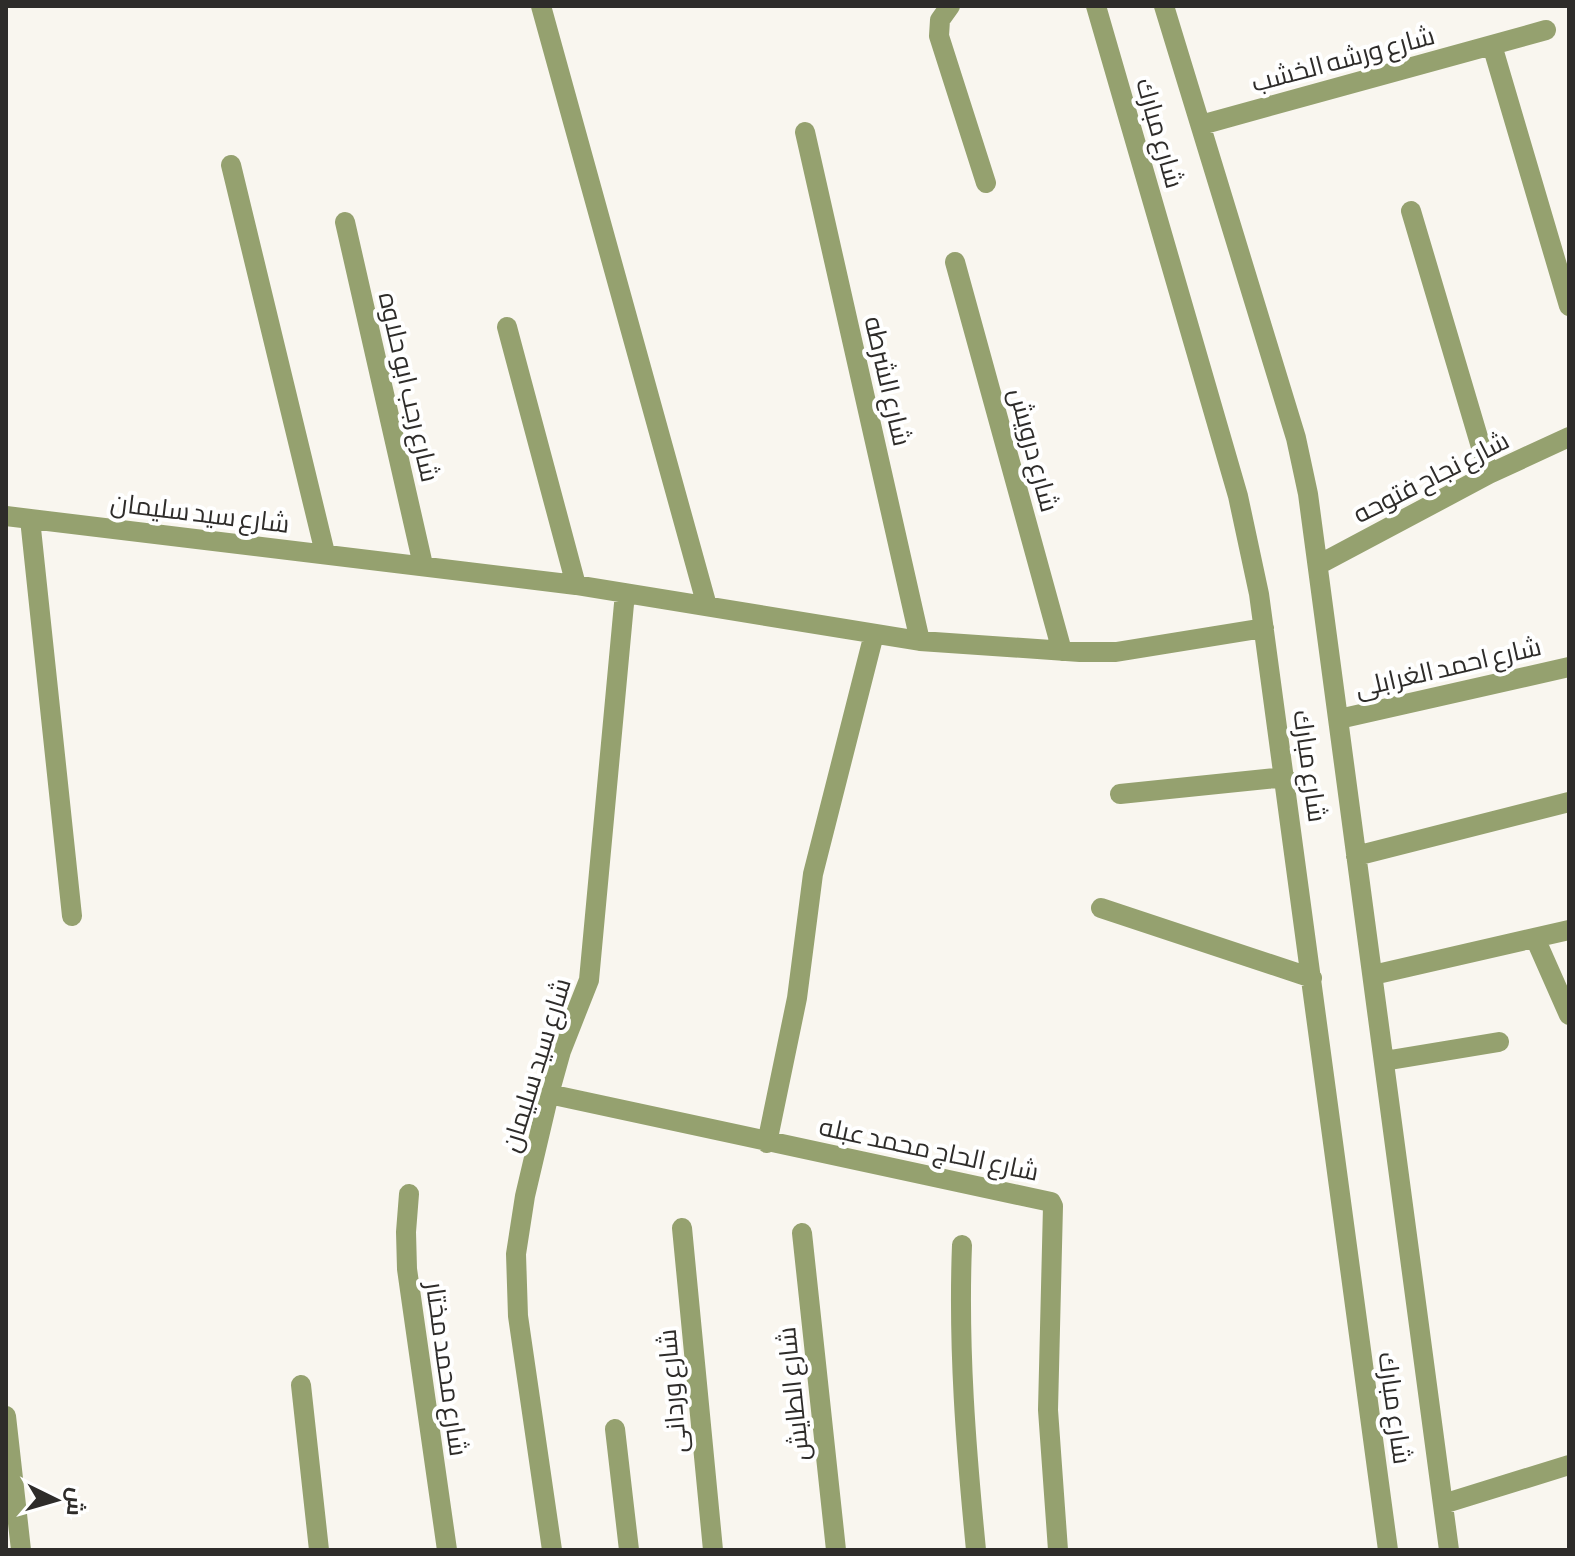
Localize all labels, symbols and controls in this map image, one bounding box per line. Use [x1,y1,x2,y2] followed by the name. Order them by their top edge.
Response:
[1248,20,1438,100] street label: شارع ورشه الخشب
[1128,74,1190,192] street label: شارع مبارك
[371,289,445,485] street label: شارع رجب ابو حلاوه
[857,313,917,449] street label: شارع الشرطه
[1001,385,1065,516] street label: شارع درويش
[1348,425,1515,531] street label: شارع نجاح فتوحه
[108,487,291,541] street label: شارع سيد سليمان
[1352,631,1544,705] street label: شارع احمد الغرابلى
[1285,708,1333,824] street label: شارع مبارك
[495,974,579,1156] street label: شارع سيد سليمان
[816,1111,1041,1189] street label: شارع الحاج محمد عبله
[418,1278,474,1458] street label: شارع محمد مختار
[771,1325,817,1462] street label: شارع الطايش
[652,1328,694,1454] street label: شارع وردانى
[1370,1350,1418,1466] street label: شارع مبارك
[16,1460,96,1540] north arrow
[61,1486,90,1517] text: ش

